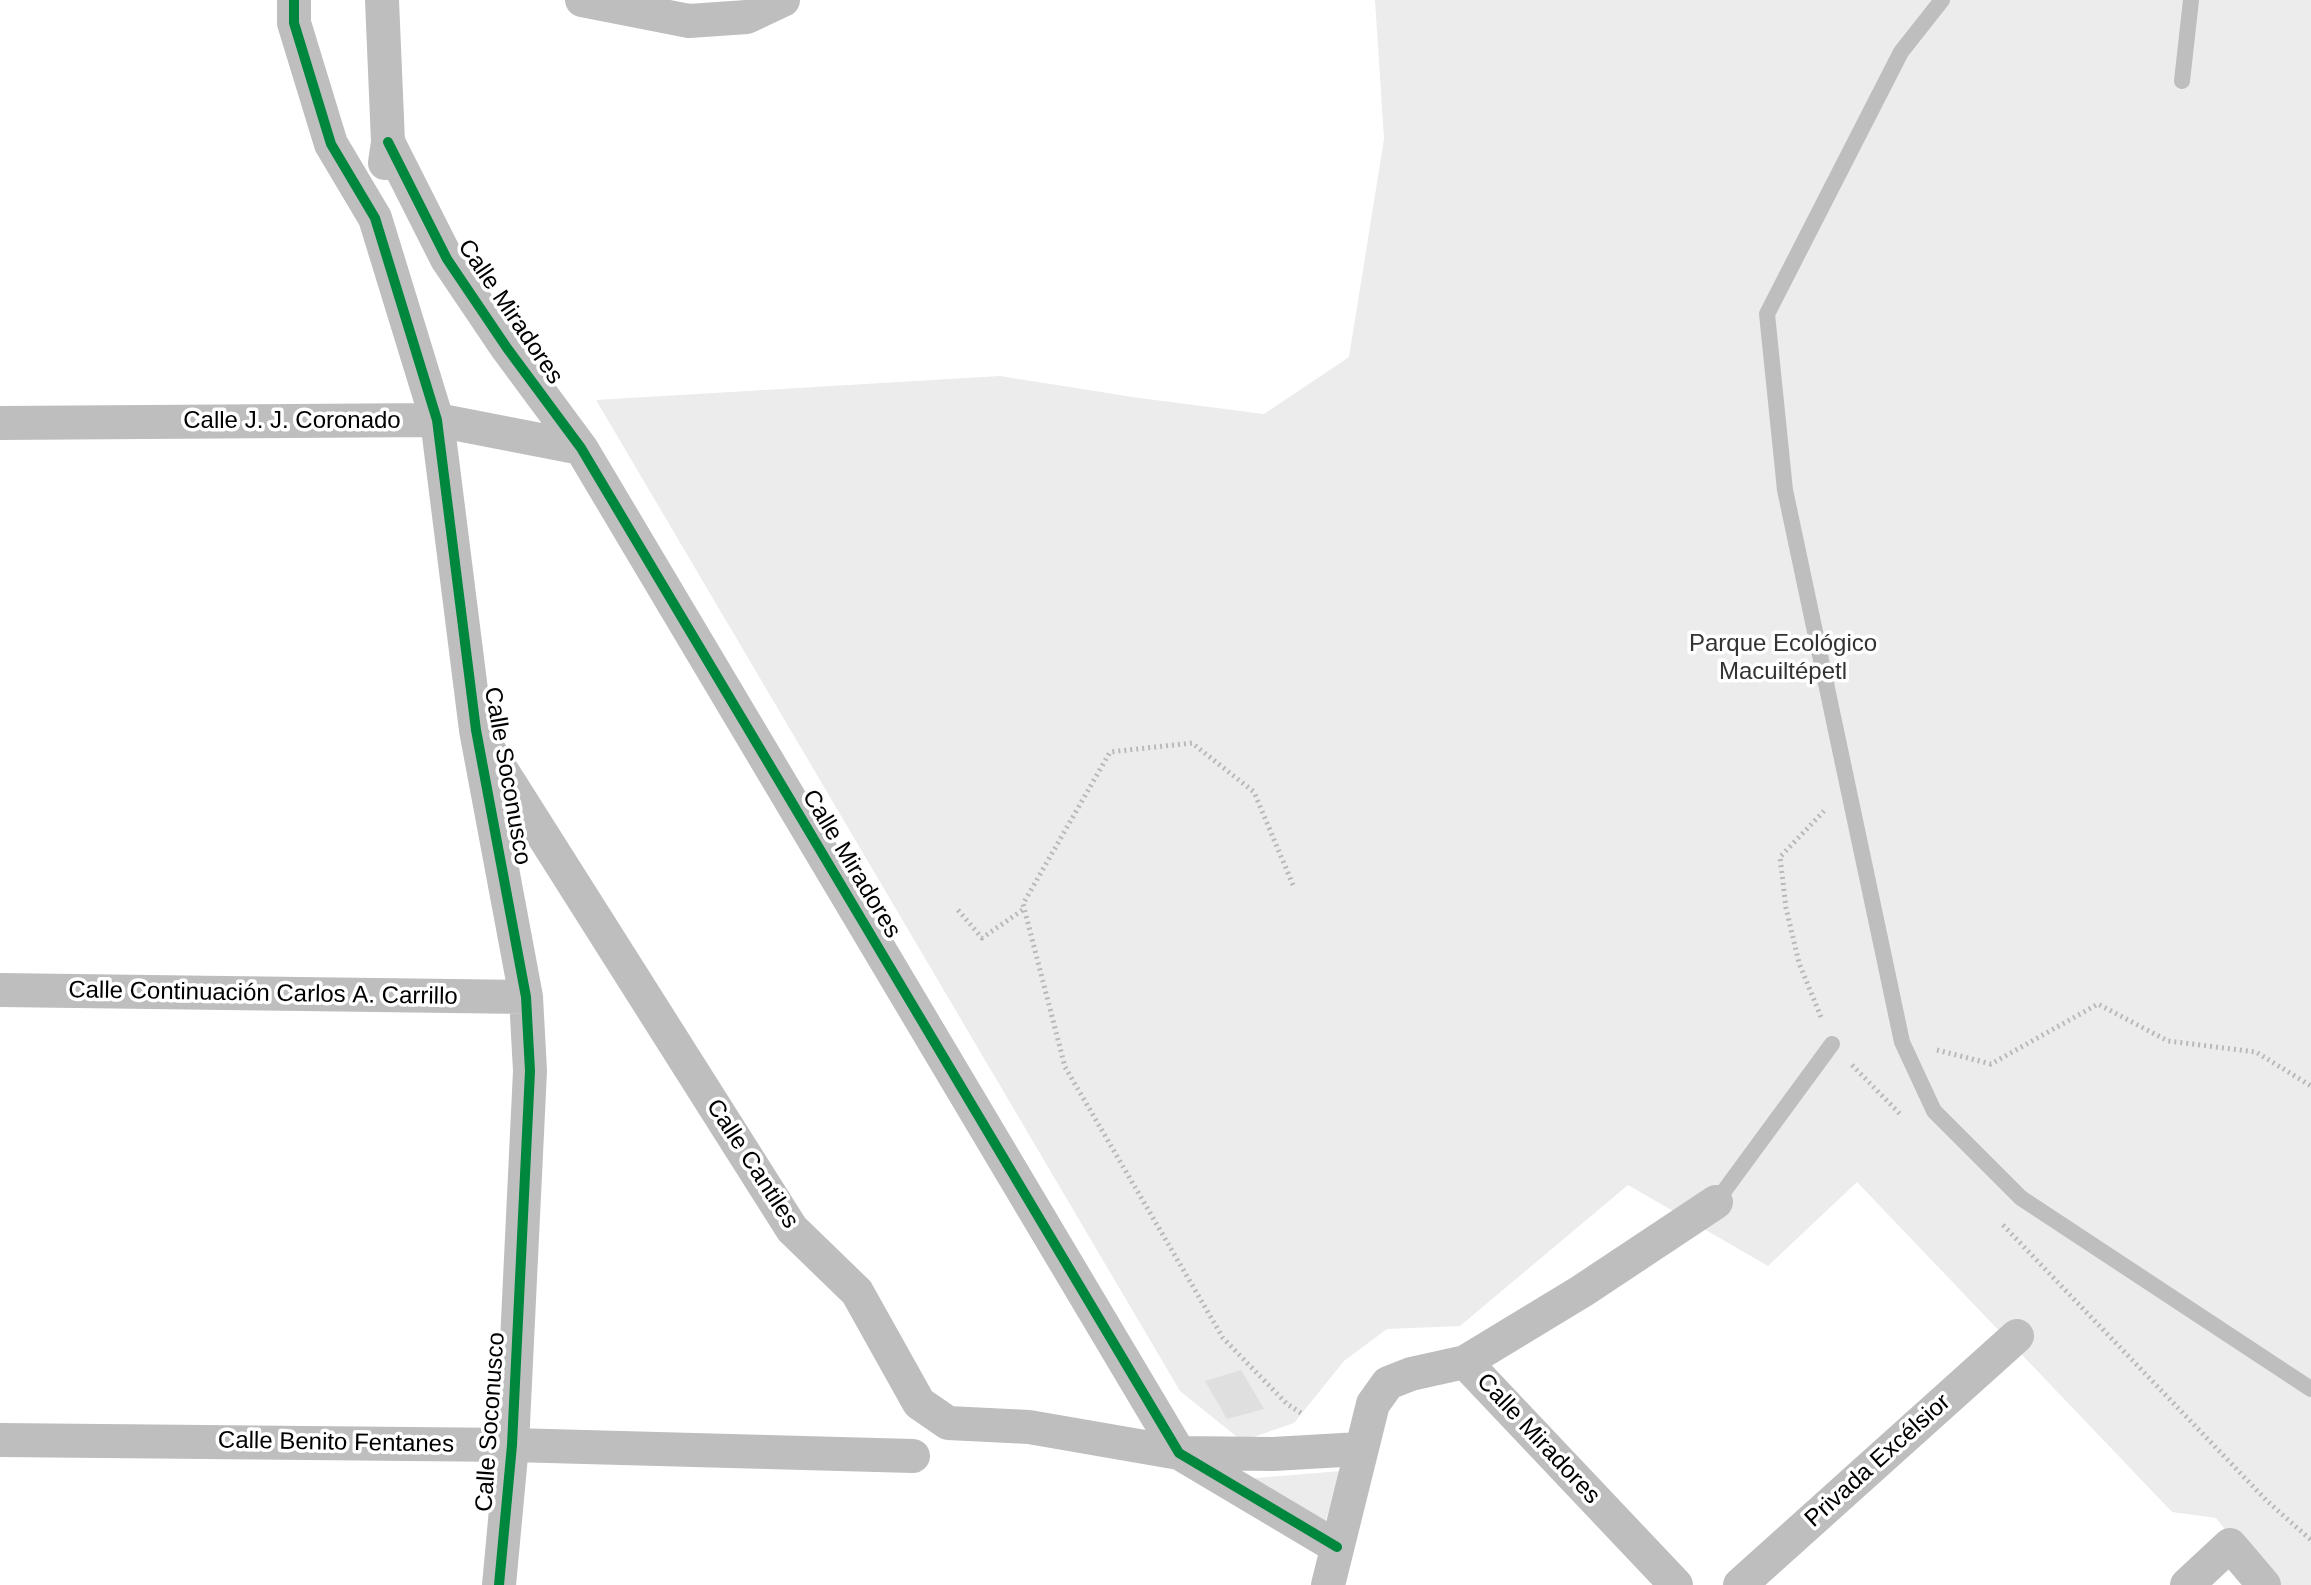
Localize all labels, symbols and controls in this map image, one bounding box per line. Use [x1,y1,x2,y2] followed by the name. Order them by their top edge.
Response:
[451,234,569,390] street label: Calle Miradores
[183,407,401,435] street label: Calle J. J. Coronado
[1689,630,1877,686] park label: Parque Ecológico Macuiltépetl
[477,685,537,867] street label: Calle Soconusco
[795,785,907,943] street label: Calle Miradores
[68,976,458,1012] street label: Calle Continuación Carlos A. Carrillo
[700,1094,804,1234] street label: Calle Cantiles
[470,1331,512,1513] street label: Calle Soconusco
[1470,1368,1606,1510] street label: Calle Miradores
[1799,1388,1957,1534] street label: Privada Excélsior
[218,1427,454,1459] street label: Calle Benito Fentanes

